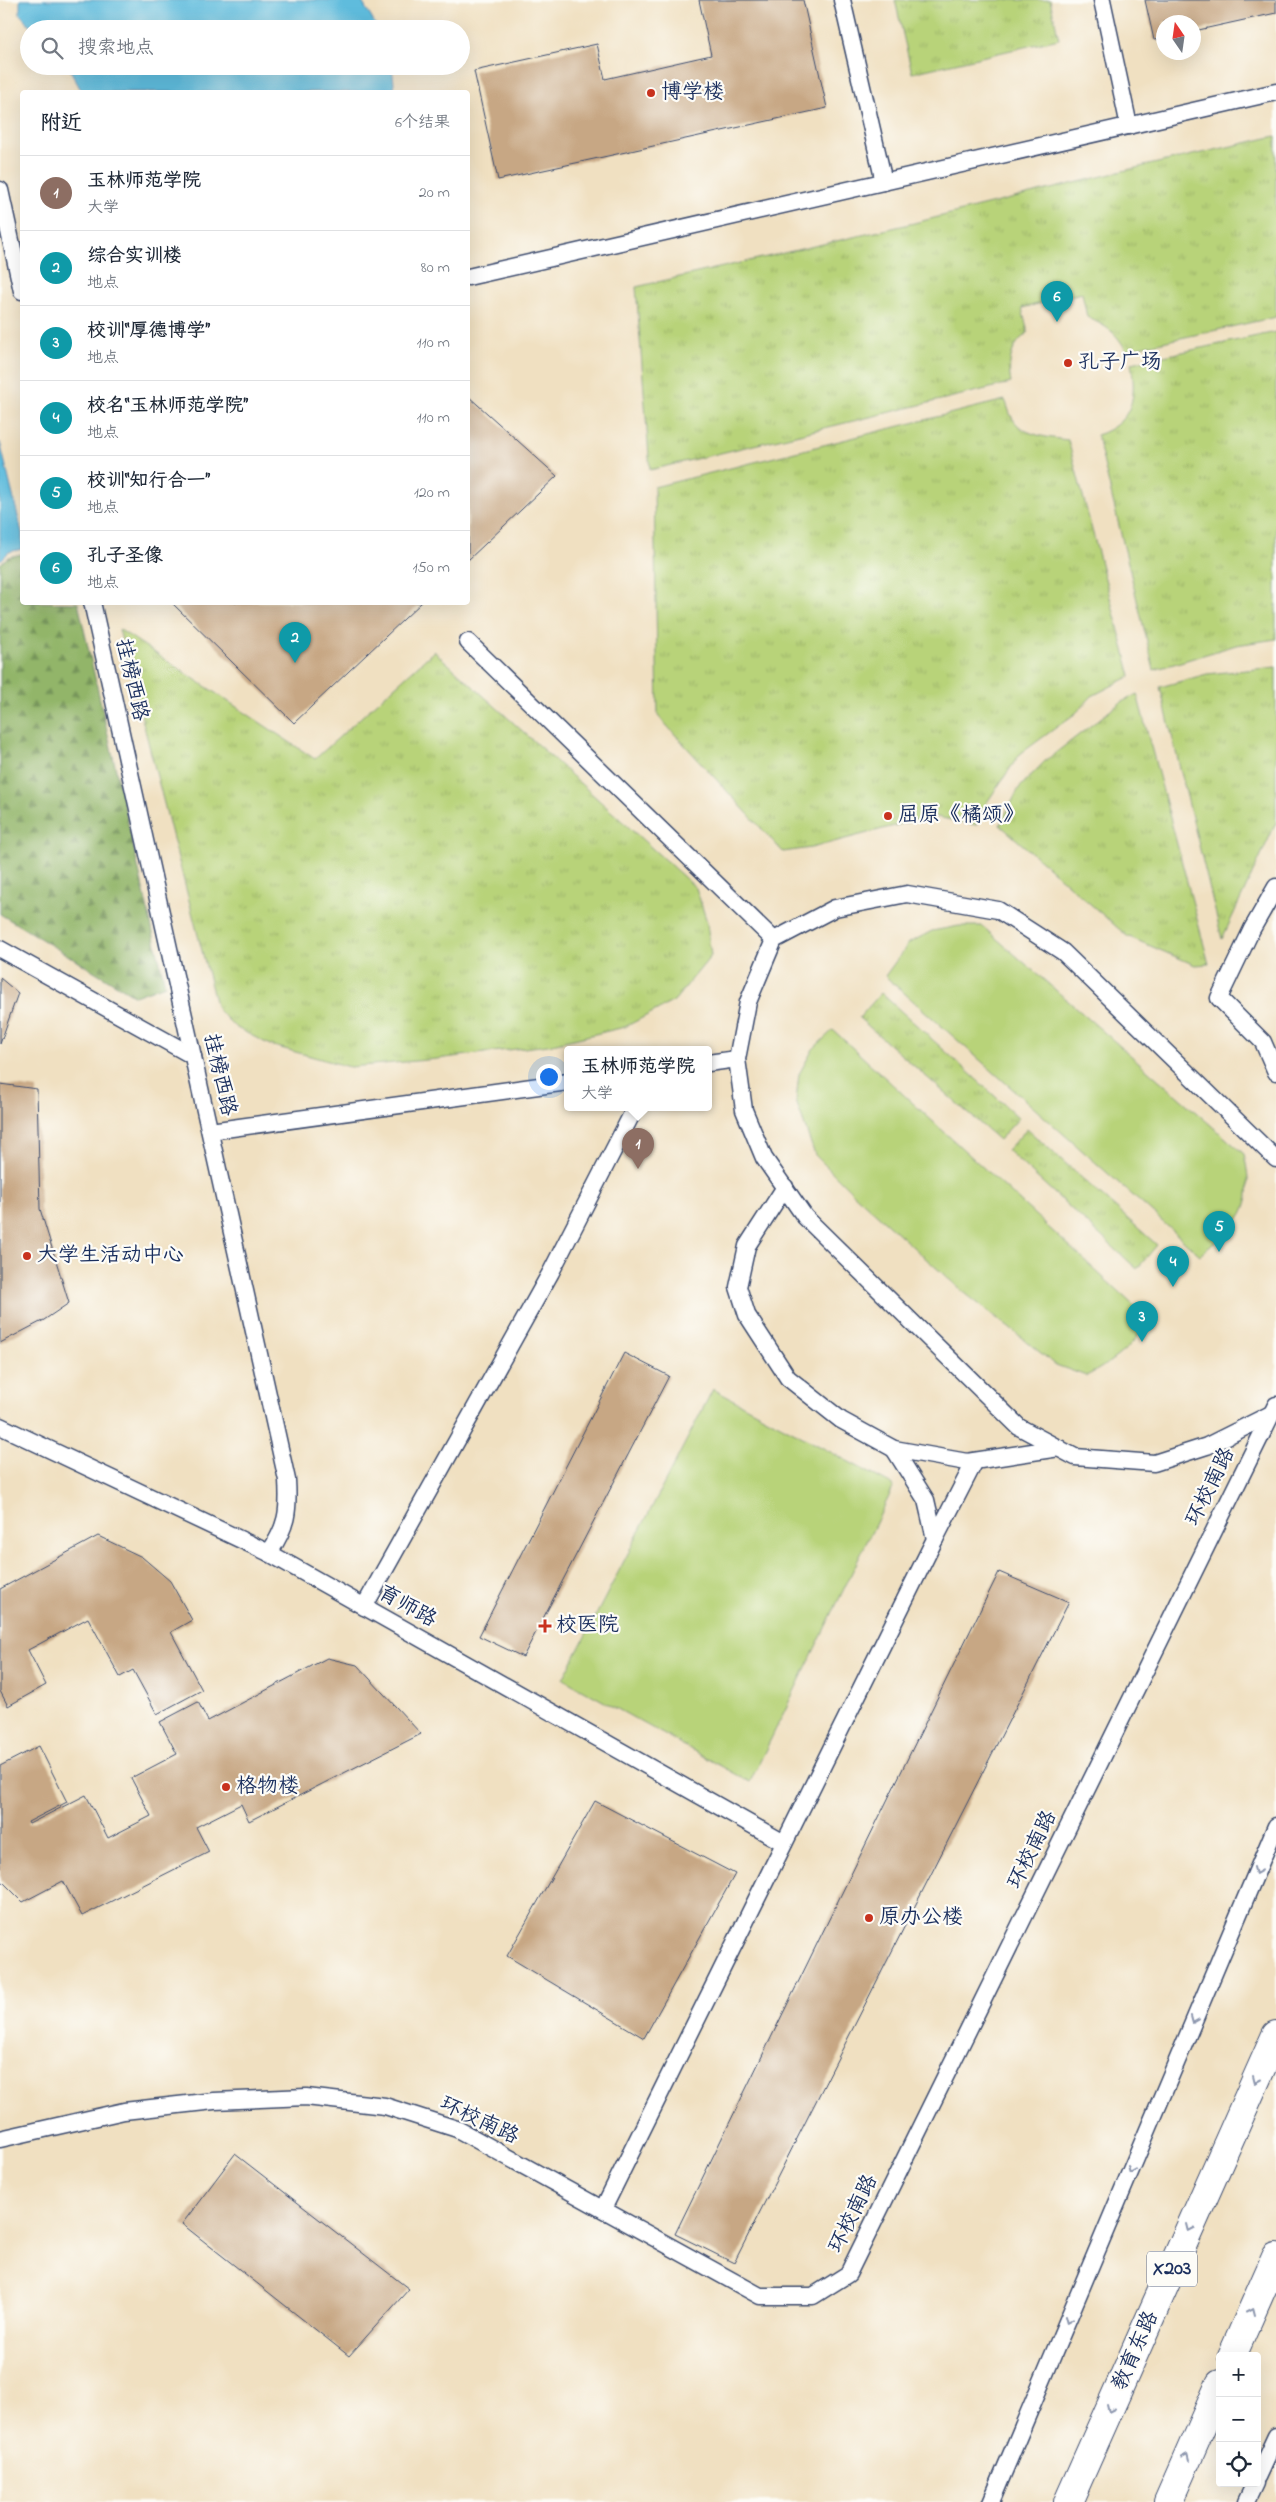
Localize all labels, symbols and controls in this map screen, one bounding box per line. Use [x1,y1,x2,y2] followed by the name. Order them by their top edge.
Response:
[1156,15,1201,60] north arrow
[20,20,470,75] search box
[38,34,66,62] icon: search
[78,35,154,62] text: 搜索地点
[661,78,724,108] place label: 博学楼
[645,87,657,99] marker: 博学楼
[40,109,82,139] text: 附近
[395,111,450,135] text: 6个结果
[87,168,201,195] text: 玉林师范学院
[53,181,59,205] text: 1
[419,181,450,205] text: 20 m
[87,196,119,220] text: 大学
[87,243,182,270] text: 综合实训楼
[52,256,60,280] text: 2
[421,256,450,280] text: 80 m
[87,271,119,295] text: 地点
[1041,281,1073,322] pin: 6
[87,318,210,345] text: 校训“厚德博学”
[53,331,59,355] text: 3
[416,331,450,355] text: 110 m
[87,346,119,370] text: 地点
[1078,348,1162,378] place label: 孔子广场
[1062,357,1074,369] marker: 孔子广场
[87,393,248,420] text: 校名“玉林师范学院”
[53,406,59,430] text: 4
[416,406,450,430] text: 110 m
[87,421,119,445] text: 地点
[87,468,210,495] text: 校训“知行合一”
[51,481,61,505] text: 5
[414,481,450,505] text: 120 m
[87,496,119,520] text: 地点
[87,543,163,570] text: 孔子圣像
[52,556,60,580] text: 6
[412,556,450,580] text: 150 m
[87,571,119,595] text: 地点
[279,622,311,663] pin: 2
[107,636,155,724] street label: 挂榜西路
[898,801,1024,831] place label: 屈原《橘颂》
[882,810,894,822] marker: 屈原《橘颂》
[195,1031,243,1119] street label: 挂榜西路
[564,1046,712,1111] popup
[581,1054,695,1081] text: 玉林师范学院
[536,1064,562,1090] your location
[581,1082,613,1106] text: 大学
[622,1128,654,1169] pin: 1
[1203,1211,1235,1252] pin: 5
[37,1241,184,1271] place label: 大学生活动中心
[1157,1246,1189,1287] pin: 4
[21,1250,33,1262] marker: 大学生活动中心
[1126,1301,1158,1342] pin: 3
[1179,1443,1243,1531] street label: 环校南路
[372,1579,442,1635] street label: 育师路
[556,1611,619,1641] place label: 校医院
[538,1619,552,1633] marker: 校医院
[236,1772,299,1802] place label: 格物楼
[220,1781,232,1793] marker: 格物楼
[1001,1806,1065,1894] street label: 环校南路
[1253,1866,1263,1875] one-way arrow
[879,1903,963,1933] place label: 原办公楼
[863,1912,875,1924] marker: 原办公楼
[1190,2015,1200,2024] one-way arrow
[1252,2075,1263,2084] one-way arrow
[435,2090,523,2152] street label: 环校南路
[1127,2165,1137,2174] one-way arrow
[822,2170,886,2258] street label: 环校南路
[1186,2223,1197,2232] one-way arrow
[1147,2252,1197,2286] road number: X203
[1105,2307,1167,2395] street label: 教育东路
[1245,2307,1256,2316] one-way arrow
[1064,2315,1074,2324] one-way arrow
[1216,2352,1261,2487] map controls
[1216,2352,1261,2397] button: +
[1216,2397,1261,2442] button: −
[1105,2404,1116,2413] one-way arrow
[1216,2442,1261,2487] button: locate
[1181,2453,1192,2462] one-way arrow

